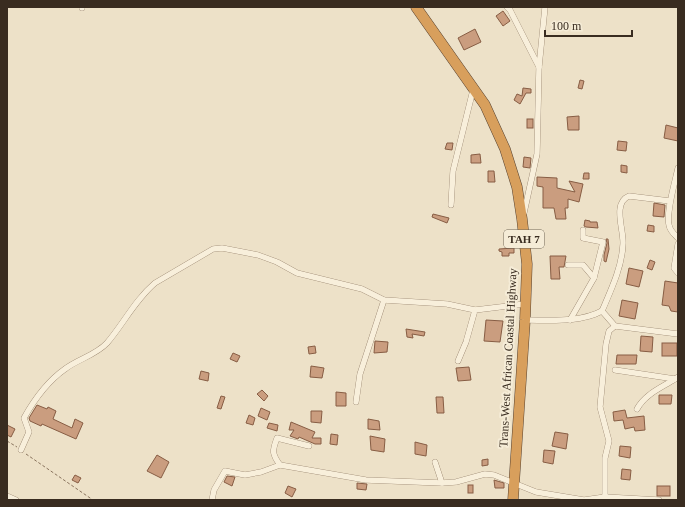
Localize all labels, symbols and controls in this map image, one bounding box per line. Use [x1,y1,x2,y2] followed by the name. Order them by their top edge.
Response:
[545,12,632,38] scale bar
[551,19,582,33] text: 100 m
[504,230,544,248] road number: TAH 7
[496,268,520,448] street label: Trans-West African Coastal Highway

